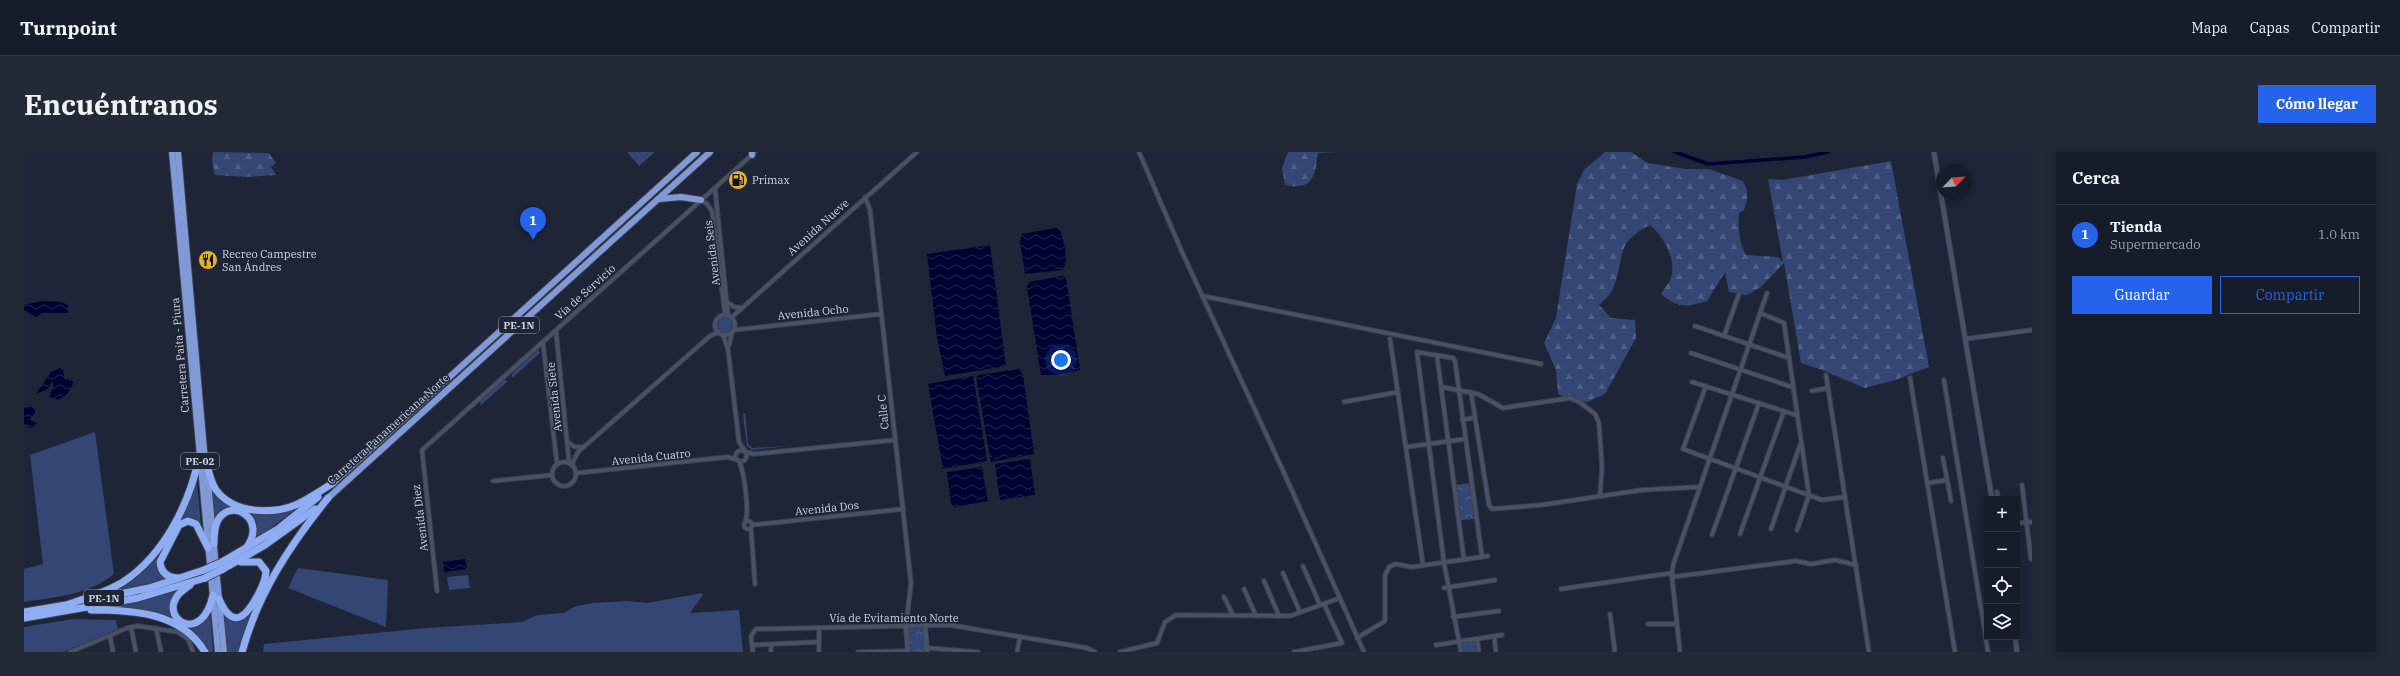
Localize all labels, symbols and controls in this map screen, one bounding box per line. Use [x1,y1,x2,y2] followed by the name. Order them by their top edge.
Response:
[20,16,117,40] text: Turnpoint
[2192,19,2228,37] text: Mapa
[2250,19,2290,37] text: Capas
[2312,19,2380,37] text: Compartir
[2258,85,2376,123] button: Cómo llegar
[24,86,218,123] text: Encuéntranos
[1936,164,1972,200] north arrow
[2072,167,2120,189] text: Cerca
[727,169,749,191] fuel station icon: Primax
[752,173,790,187] place label: Primax
[784,196,852,258] street label: Avenida Nueve
[520,207,546,240] pin: 1
[2110,217,2162,236] text: Tienda
[701,219,723,287] street label: Avenida Seis
[2081,226,2089,243] text: 1
[2318,226,2360,243] text: 1.0 km
[2110,236,2201,253] text: Supermercado
[222,247,317,274] place label: Recreo Campestre San Ándres
[197,249,219,271] restaurant icon: Recreo Campestre San Ándres
[552,261,618,323] street label: Vía de Servicio
[2072,276,2212,314] button: Guardar
[2220,276,2360,314] button: Compartir
[168,297,192,413] street label: Carretera Paita - Piura
[777,301,849,323] street label: Avenida Ocho
[499,317,539,333] road number: PE-1N
[1051,350,1071,370] your location
[543,361,565,433] street label: Avenida Siete
[324,371,452,487] street label: Carretera Panamericana Norte
[874,394,892,430] street label: Calle C
[611,446,691,468] street label: Avenida Cuatro
[181,453,219,469] road number: PE-02
[409,483,431,552] street label: Avenida Diez
[1984,496,2020,640] map controls
[1984,496,2020,532] button: +
[794,498,860,518] street label: Avenida Dos
[1984,532,2020,568] button: −
[1984,568,2020,604] button: locate
[84,590,124,606] road number: PE-1N
[1984,604,2020,640] button: layers
[829,611,959,625] street label: Vía de Evitamiento Norte

